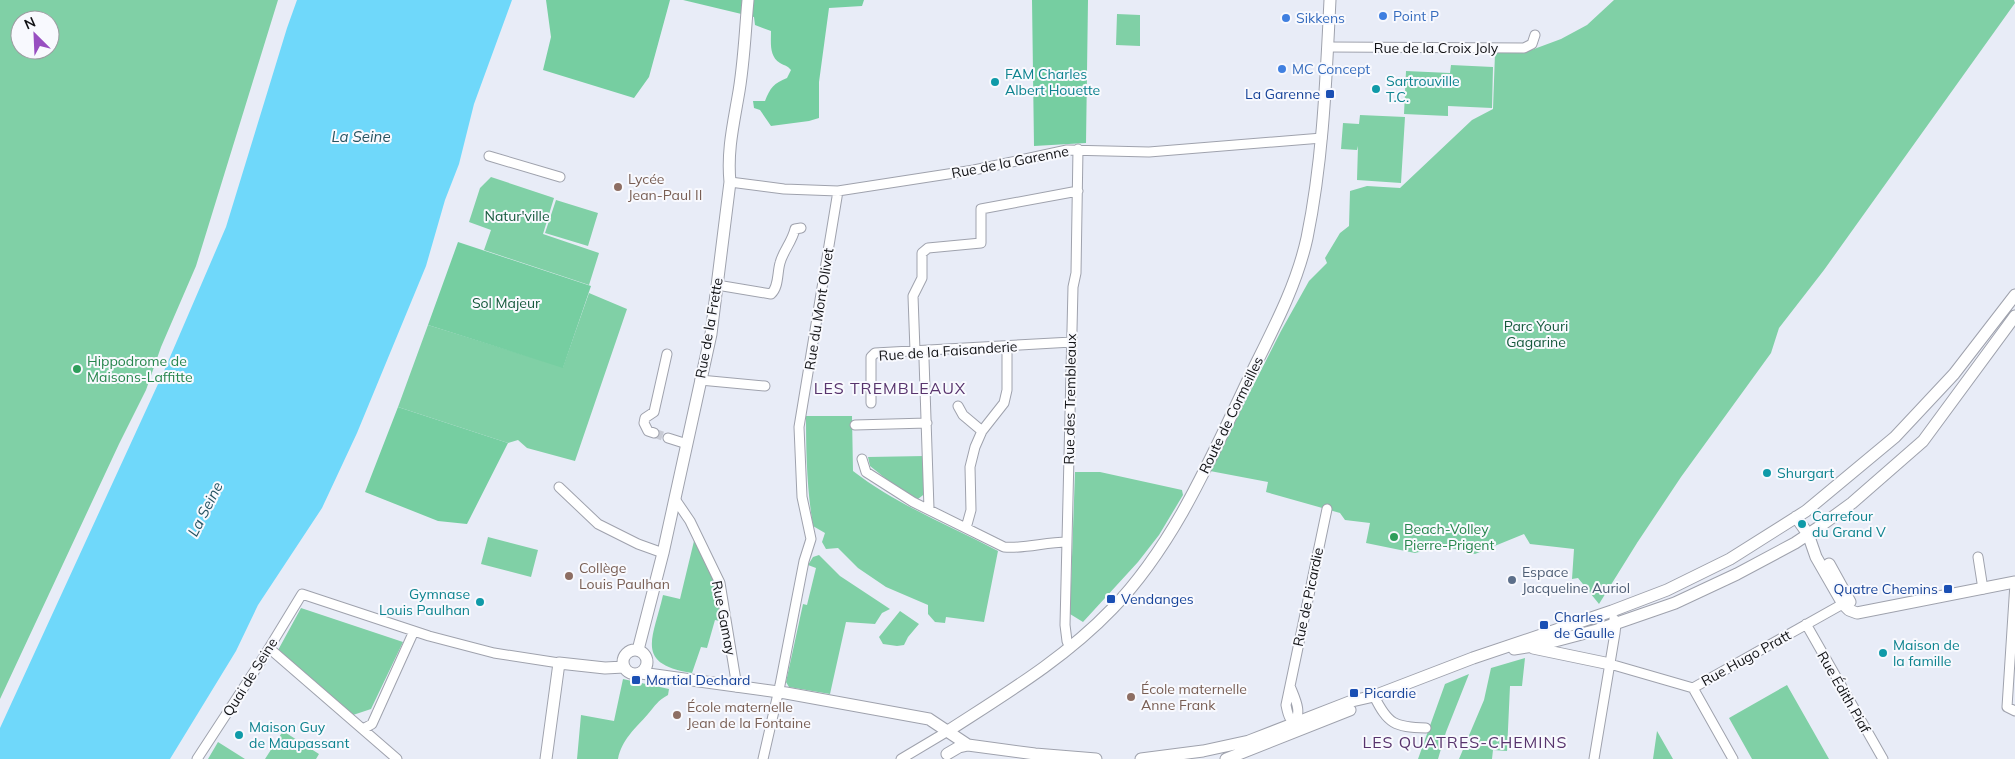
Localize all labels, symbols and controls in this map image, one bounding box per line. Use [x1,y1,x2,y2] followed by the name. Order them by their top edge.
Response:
[1393,7,1439,25] place label: Point P
[1296,9,1345,27] place label: Sikkens
[10,10,60,60] north arrow
[1377,10,1389,22] marker: Point P
[1280,12,1292,24] marker: Sikkens
[21,13,38,33] text: N
[1374,39,1499,57] street label: Rue de la Croix Joly
[1292,60,1370,78] place label: MC Concept
[1276,63,1288,75] marker: MC Concept
[1005,65,1100,99] place label: FAM Charles Albert Houette
[1386,72,1460,106] place label: Sartrouville T.C.
[989,76,1001,88] marker: FAM Charles Albert Houette
[1370,83,1382,95] marker: Sartrouville T.C.
[1245,85,1320,103] place label: La Garenne
[1324,88,1336,100] marker: La Garenne
[331,127,391,146] water label: La Seine
[950,142,1070,182] street label: Rue de la Garenne
[628,170,702,204] place label: Lycée Jean-Paul II
[612,181,624,193] marker: Lycée Jean-Paul II
[484,207,550,225] park label: Natur'ville
[800,247,838,371] street label: Rue du Mont Olivet
[691,276,727,380] street label: Rue de la Frette
[472,294,541,312] park label: Sol Majeur
[1504,317,1568,351] park label: Parc Youri Gagarine
[1060,333,1080,465] street label: Rue des Trembleaux
[878,337,1018,365] street label: Rue de la Faisanderie
[87,352,193,386] place label: Hippodrome de Maisons-Laffitte
[1195,353,1267,476] street label: Route de Cormeilles
[71,363,83,375] marker: Hippodrome de Maisons-Laffitte
[814,378,966,398] district label: LES TREMBLEAUX
[1777,464,1834,482] place label: Shurgart
[1761,467,1773,479] marker: Shurgart
[183,478,227,540] water label: La Seine
[1812,507,1886,541] place label: Carrefour du Grand V
[1796,518,1808,530] marker: Carrefour du Grand V
[1404,520,1495,554] place label: Beach-Volley Pierre-Prigent
[1388,531,1400,543] marker: Beach-Volley Pierre-Prigent
[1289,546,1327,648] street label: Rue de Picardie
[579,559,670,593] place label: Collège Louis Paulhan
[1522,563,1630,597] place label: Espace Jacqueline Auriol
[563,570,575,582] marker: Collège Louis Paulhan
[1506,574,1518,586] marker: Espace Jacqueline Auriol
[708,579,740,657] street label: Rue Gamay
[1833,580,1938,598] place label: Quatre Chemins
[1942,583,1954,595] marker: Quatre Chemins
[379,585,470,619] place label: Gymnase Louis Paulhan
[1121,590,1194,608] place label: Vendanges
[1105,593,1117,605] marker: Vendanges
[474,596,486,608] marker: Gymnase Louis Paulhan
[1554,608,1615,642] place label: Charles de Gaulle
[1538,619,1550,631] marker: Charles de Gaulle
[1698,626,1794,690] street label: Rue Hugo Pratt
[219,634,281,720] street label: Quai de Seine
[1893,636,1960,670] place label: Maison de la famille
[1877,647,1889,659] marker: Maison de la famille
[1813,648,1875,736] street label: Rue Édith Piaf
[646,671,750,689] place label: Martial Dechard
[630,674,642,686] marker: Martial Dechard
[1141,680,1247,714] place label: École maternelle Anne Frank
[1364,684,1416,702] place label: Picardie
[1348,687,1360,699] marker: Picardie
[1125,691,1137,703] marker: École maternelle Anne Frank
[687,698,811,732] place label: École maternelle Jean de la Fontaine
[671,709,683,721] marker: École maternelle Jean de la Fontaine
[249,718,349,752] place label: Maison Guy de Maupassant
[233,729,245,741] marker: Maison Guy de Maupassant
[1363,732,1567,752] district label: LES QUATRES-CHEMINS

